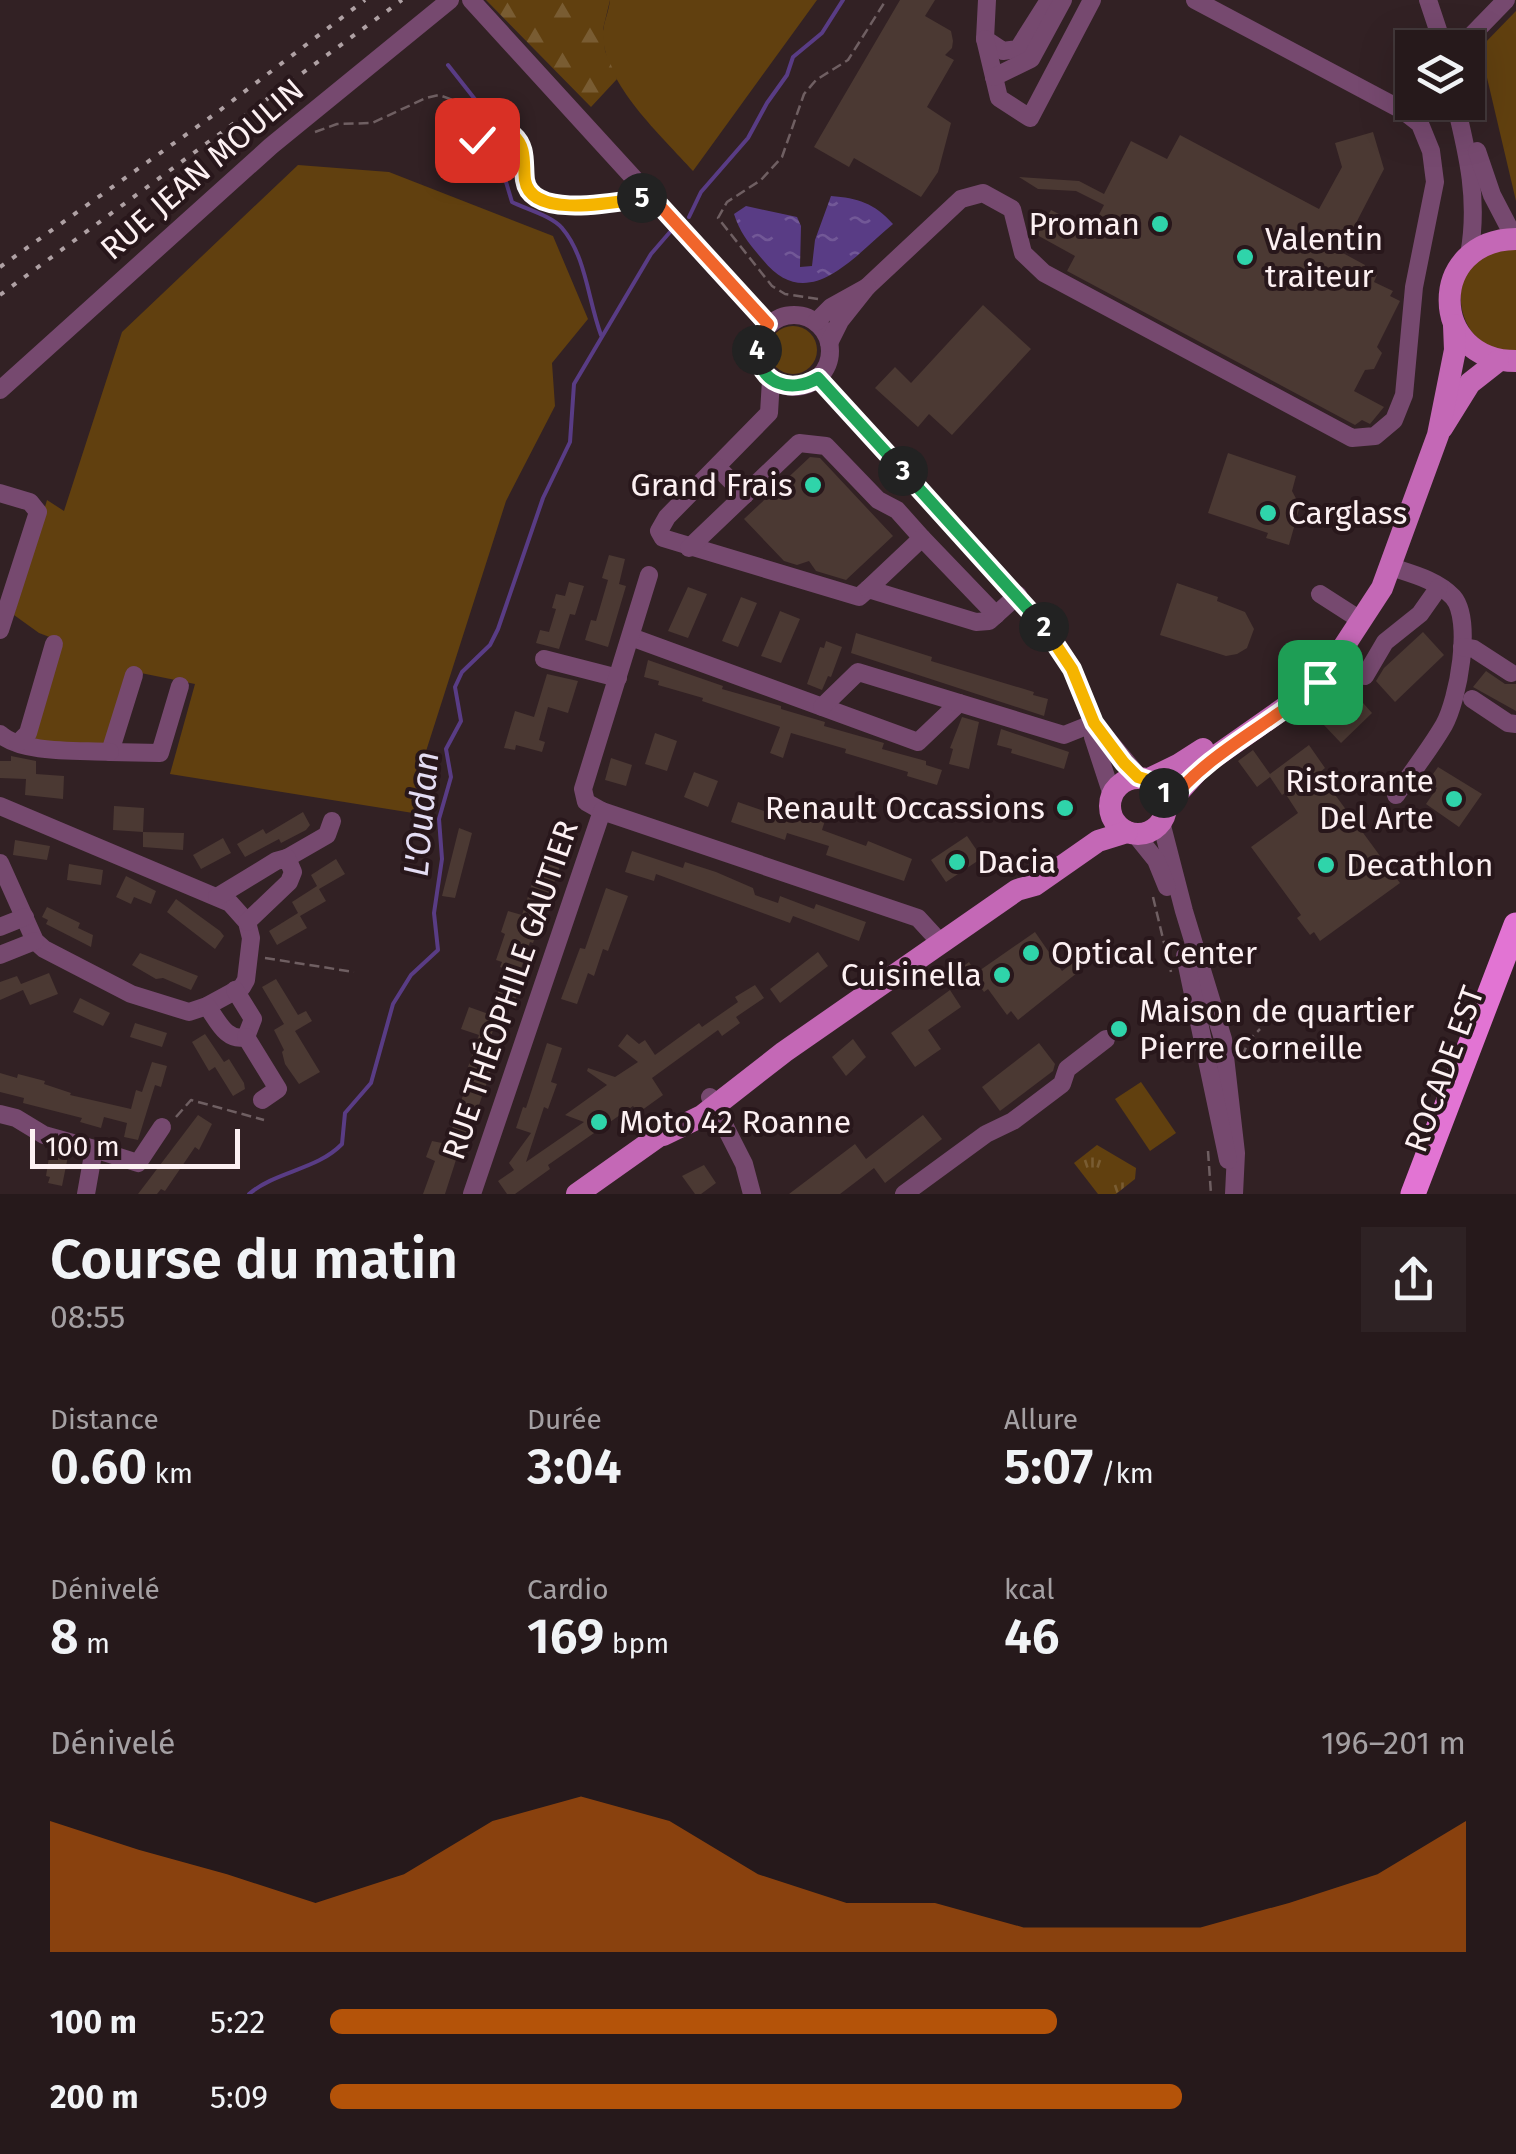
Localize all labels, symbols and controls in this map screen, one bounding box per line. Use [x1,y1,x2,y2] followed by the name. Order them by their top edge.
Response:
[1395,30,1485,120] map controls
[1395,30,1485,120] button: layers
[93,70,311,268] street label: RUE JEAN MOULIN
[435,98,520,183] pin
[450,113,505,168] icon: check
[617,173,667,223] pin: 5
[634,181,650,214] text: 5
[1028,205,1140,243] place label: Proman
[1149,213,1171,235] marker: Proman
[1265,220,1383,295] place label: Valentin traiteur
[1234,246,1256,268] marker: Valentin traiteur
[732,325,782,375] pin: 4
[749,333,765,366] text: 4
[878,446,928,496] pin: 3
[896,454,910,487] text: 3
[631,466,793,504] place label: Grand Frais
[802,474,824,496] marker: Grand Frais
[1288,494,1407,532] place label: Carglass
[1257,502,1279,524] marker: Carglass
[1019,602,1069,652] pin: 2
[1037,610,1051,643] text: 2
[1278,640,1363,725] pin
[1293,655,1348,710] icon: arrive
[395,749,447,879] water label: L'Oudan
[1285,762,1434,837] place label: Ristorante Del Arte
[1139,768,1189,818] pin: 1
[1158,776,1171,809] text: 1
[1443,788,1465,810] marker: Ristorante Del Arte
[765,789,1045,827] place label: Renault Occassions
[1054,797,1076,819] marker: Renault Occassions
[434,815,586,1165] street label: RUE THÉOPHILE GAUTIER
[977,843,1056,881] place label: Dacia
[1346,846,1493,884] place label: Decathlon
[946,851,968,873] marker: Dacia
[1315,854,1337,876] marker: Decathlon
[1051,934,1258,972] place label: Optical Center
[1020,942,1042,964] marker: Optical Center
[841,956,982,994] place label: Cuisinella
[991,964,1013,986] marker: Cuisinella
[1396,980,1492,1157] street label: ROCADE EST
[1139,992,1415,1067] place label: Maison de quartier Pierre Corneille
[1108,1018,1130,1040] marker: Maison de quartier Pierre Corneille
[619,1103,851,1141] place label: Moto 42 Roanne
[588,1111,610,1133] marker: Moto 42 Roanne
[30,1124,240,1168] scale bar
[45,1130,120,1163] text: 100 m
[50,1227,458,1293] text: Course du matin
[1361,1227,1466,1332] button: share
[50,1298,125,1336] text: 08:55
[50,1403,159,1436] text: Distance
[527,1403,602,1436] text: Durée
[1004,1403,1078,1436] text: Allure
[50,1436,147,1496] text: 0.60
[527,1436,622,1496] text: 3:04
[1004,1436,1093,1496] text: 5:07
[147,1457,193,1490] text: km
[1093,1457,1154,1490] text: /km
[50,1573,160,1606] text: Dénivelé
[527,1573,609,1606] text: Cardio
[1004,1573,1054,1606] text: kcal
[50,1606,79,1666] text: 8
[527,1606,604,1666] text: 169
[1004,1606,1060,1666] text: 46
[79,1627,110,1660] text: m
[604,1627,669,1660] text: bpm
[50,1724,176,1762] text: Dénivelé
[1321,1724,1466,1762] text: 196–201 m
[50,2003,137,2041] text: 100 m
[210,2003,265,2041] text: 5:22
[50,2078,139,2116] text: 200 m
[210,2078,268,2116] text: 5:09

